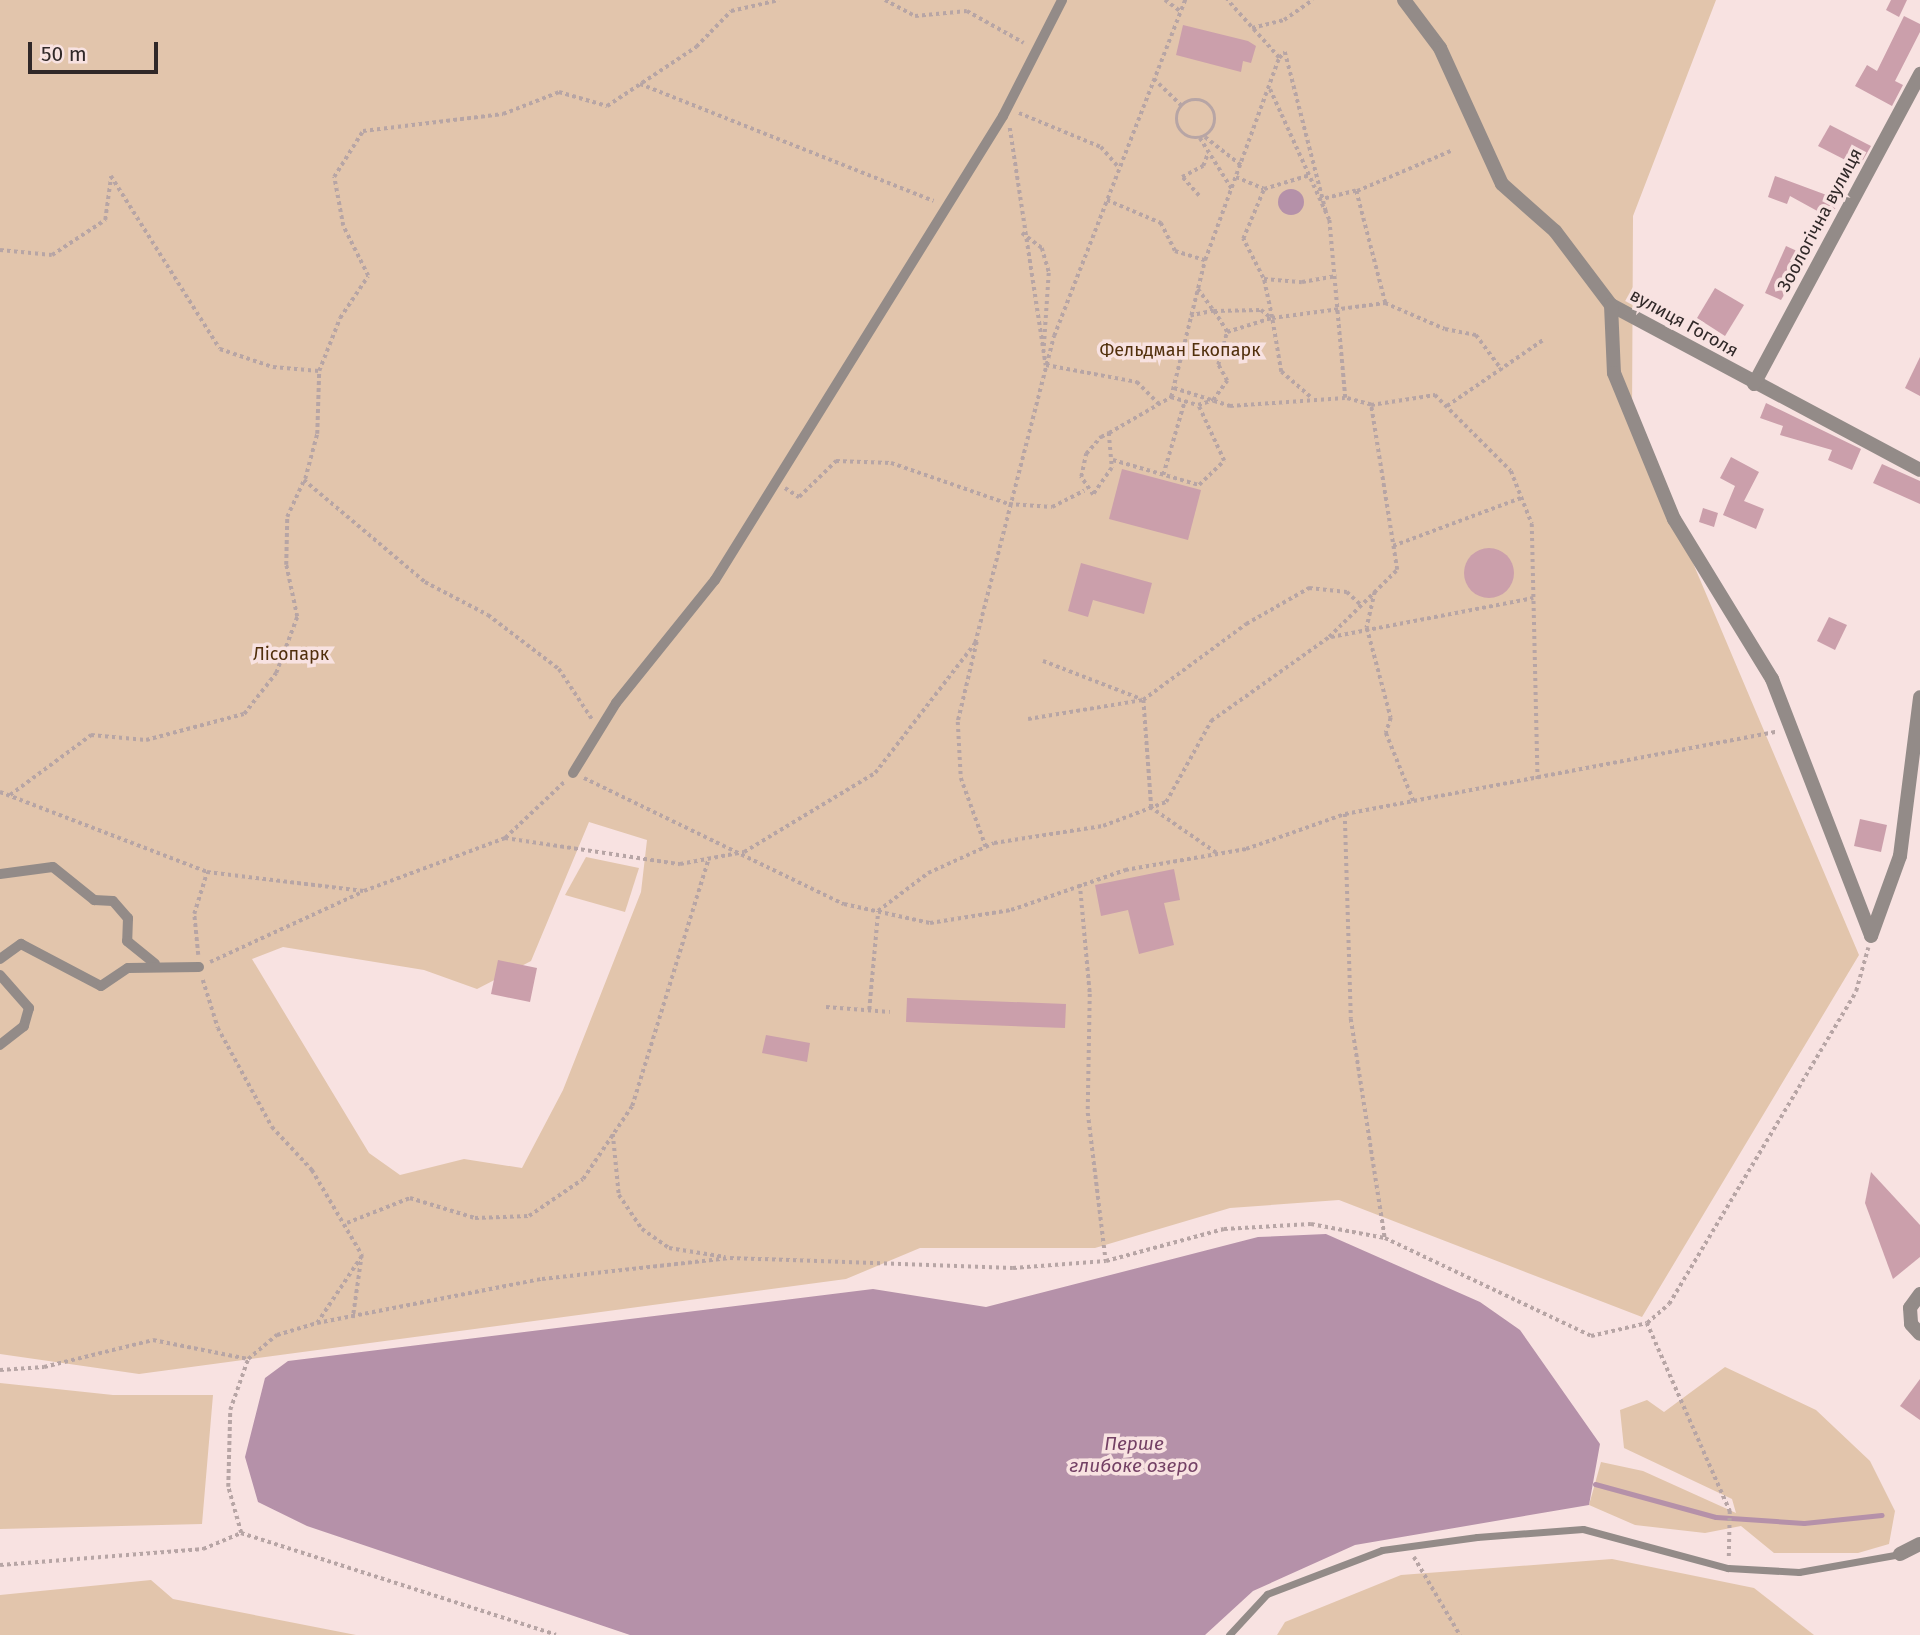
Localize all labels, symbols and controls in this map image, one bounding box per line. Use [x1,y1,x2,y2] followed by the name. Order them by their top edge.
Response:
[32,28,161,72] scale bar
[41,41,87,67] text: 50 m
[1773,145,1867,295] street label: Зоологічна вулиця
[1626,284,1742,362] street label: вулиця Гоголя
[1099,339,1261,361] park label: Фельдман Екопарк
[253,643,329,665] park label: Лісопарк
[1070,1433,1198,1477] water label: Перше глибоке озеро

